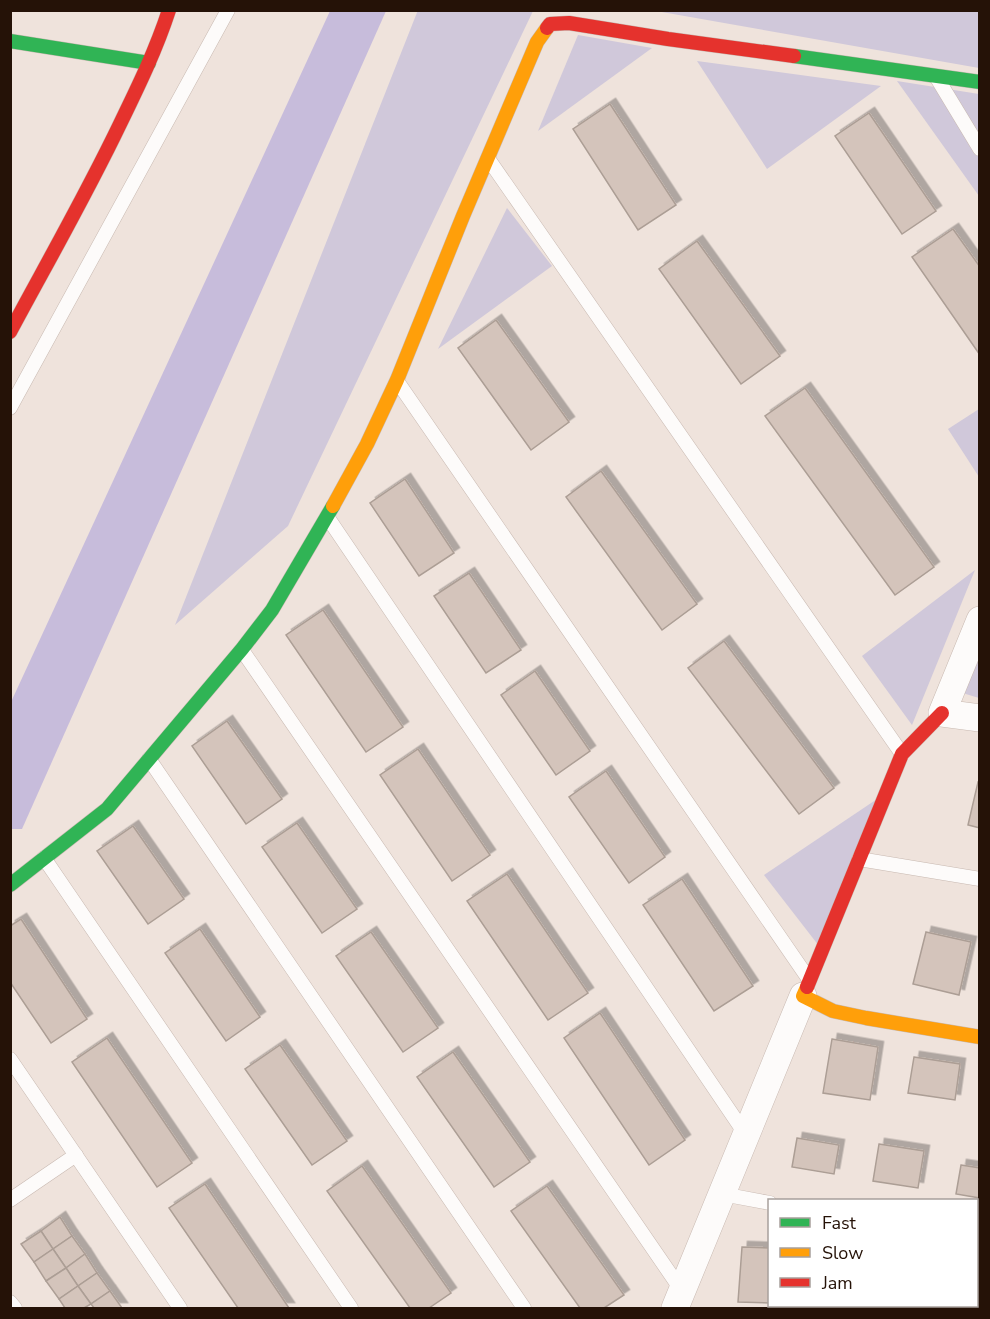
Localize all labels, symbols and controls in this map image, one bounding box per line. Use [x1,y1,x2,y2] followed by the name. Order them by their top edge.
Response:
[768,1199,978,1307] legend
[822,1211,857,1235] text: Fast
[822,1241,863,1265] text: Slow
[821,1271,853,1295] text: Jam

